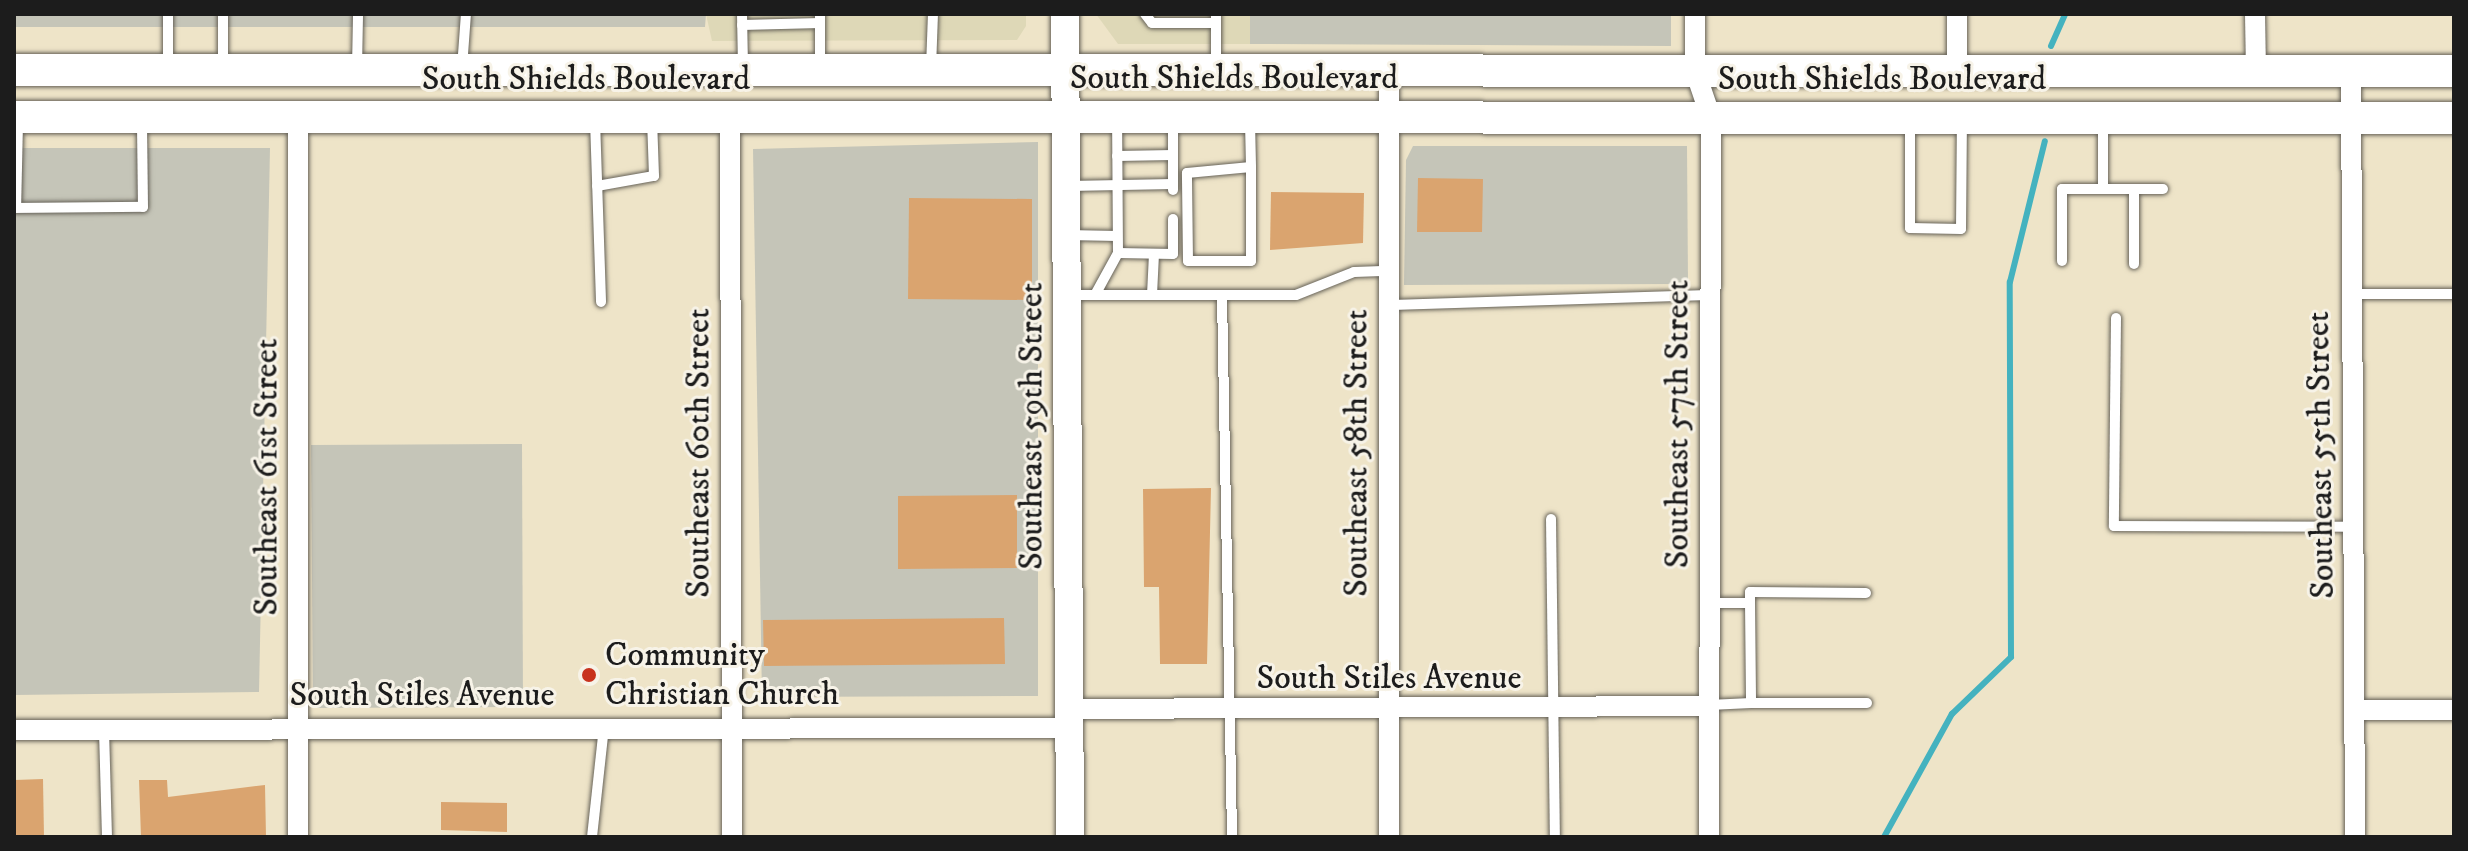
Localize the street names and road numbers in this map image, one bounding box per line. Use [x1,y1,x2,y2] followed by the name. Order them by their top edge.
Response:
[1070,59,1398,99] street label: South Shields Boulevard
[422,60,750,100] street label: South Shields Boulevard
[1718,60,2046,100] street label: South Shields Boulevard
[1658,280,1698,568] street label: Southeast 57th Street
[1012,282,1052,570] street label: Southeast 59th Street
[679,308,719,598] street label: Southeast 60th Street
[1337,309,1377,597] street label: Southeast 58th Street
[2298,311,2344,599] street label: Southeast 55th Street
[247,338,287,616] street label: Southeast 61st Street
[1256,659,1522,699] street label: South Stiles Avenue
[289,676,555,716] street label: South Stiles Avenue

